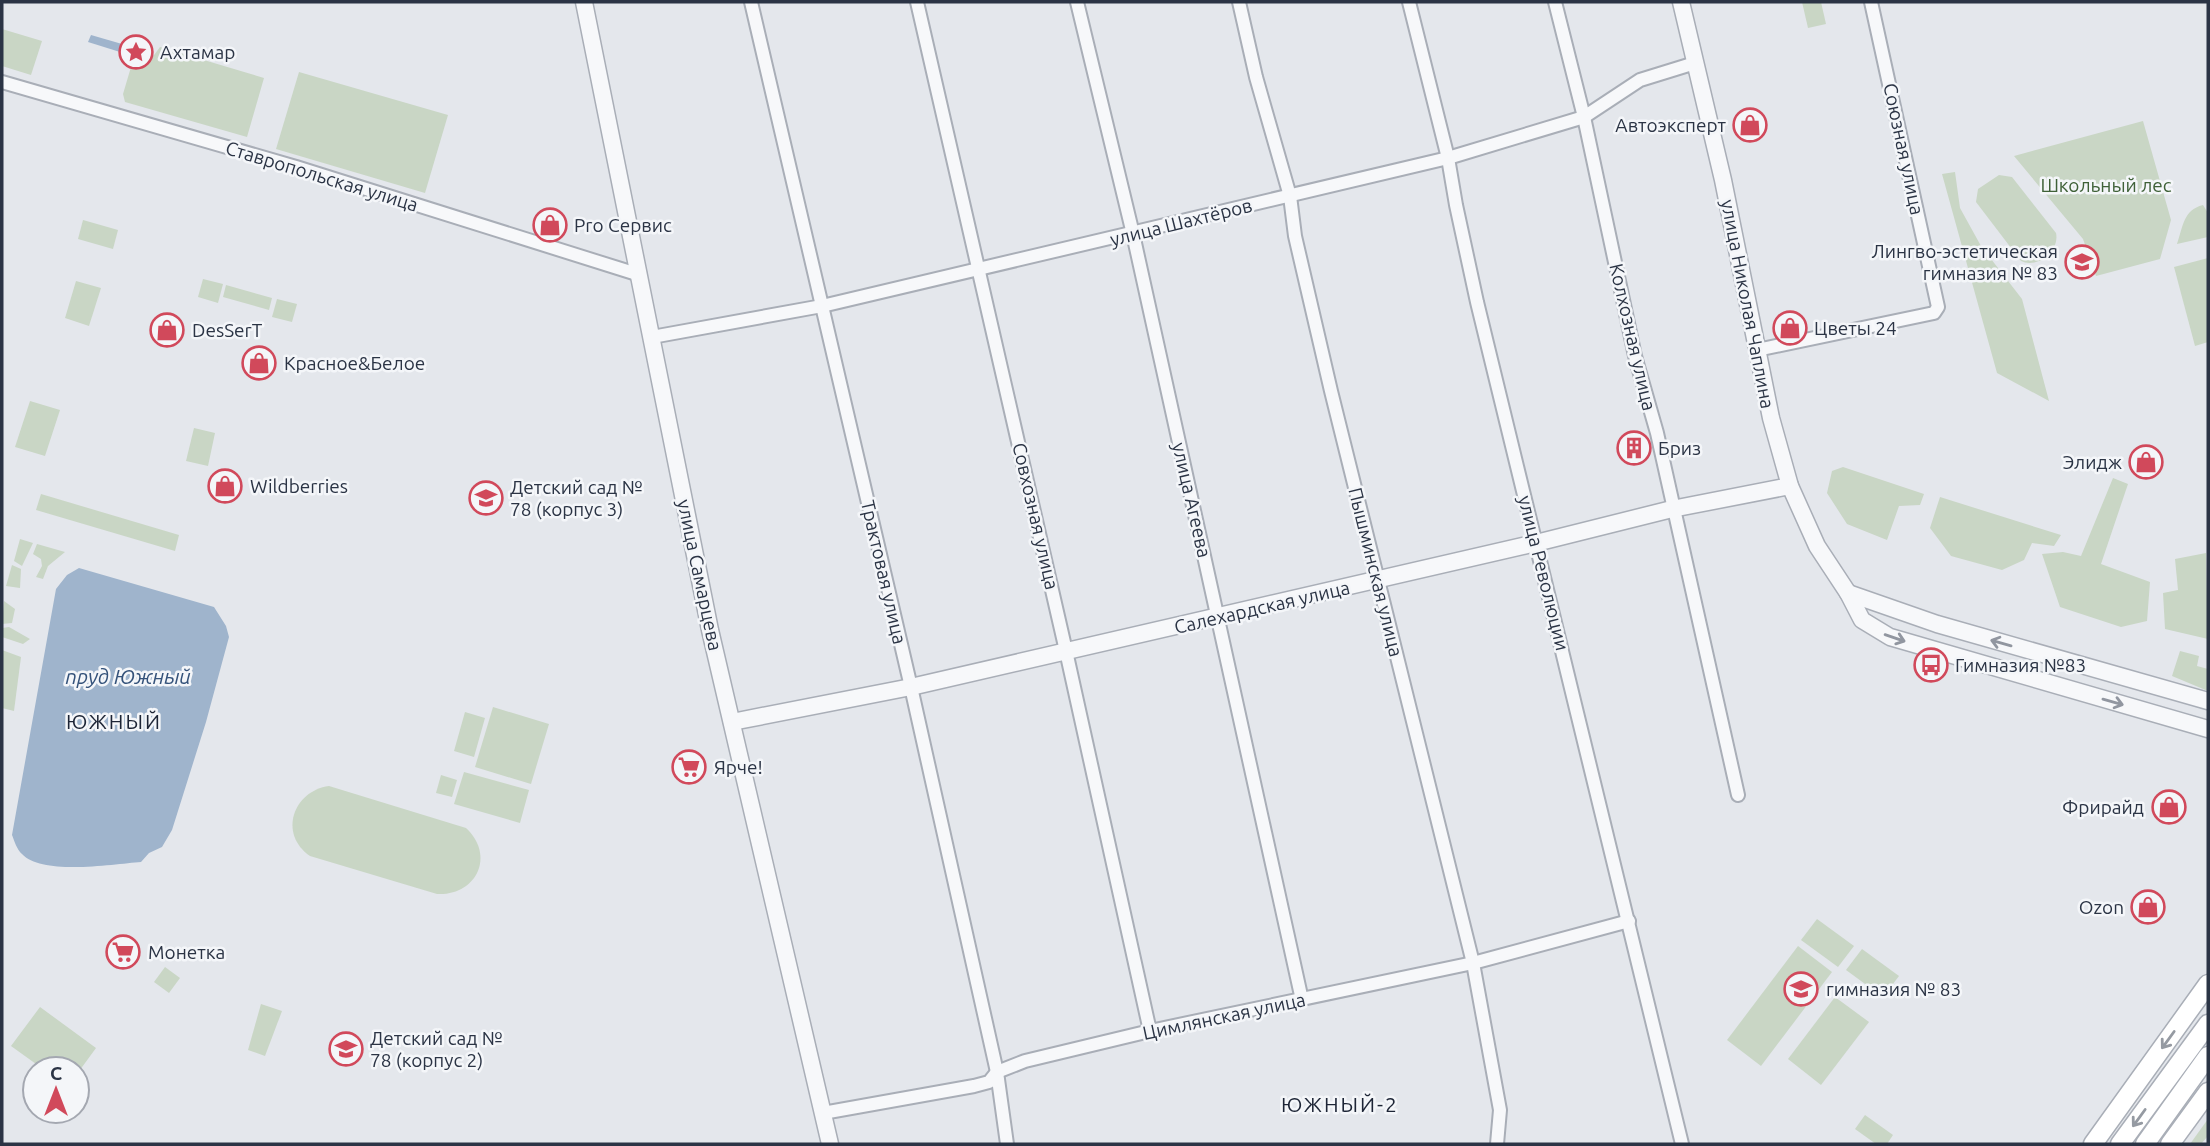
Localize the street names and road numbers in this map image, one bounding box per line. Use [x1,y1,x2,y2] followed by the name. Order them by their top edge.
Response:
[1879,81,1929,217] street label: Союзная улица
[223,136,421,216] street label: Ставропольская улица
[1108,194,1254,250] street label: улица Шахтёров
[1717,198,1779,410] street label: улица Николая Чаплина
[1605,261,1661,413] street label: Колхозная улица
[1008,440,1064,592] street label: Совхозная улица
[1168,440,1216,560] street label: улица Агеева
[1344,485,1408,659] street label: Пышминская улица
[1514,493,1574,653] street label: улица Революции
[673,497,727,653] street label: улица Самарцева
[857,498,911,646] street label: Трактовая улица
[1172,576,1352,638] street label: Салехардская улица
[1141,988,1307,1044] street label: Цимлянская улица

